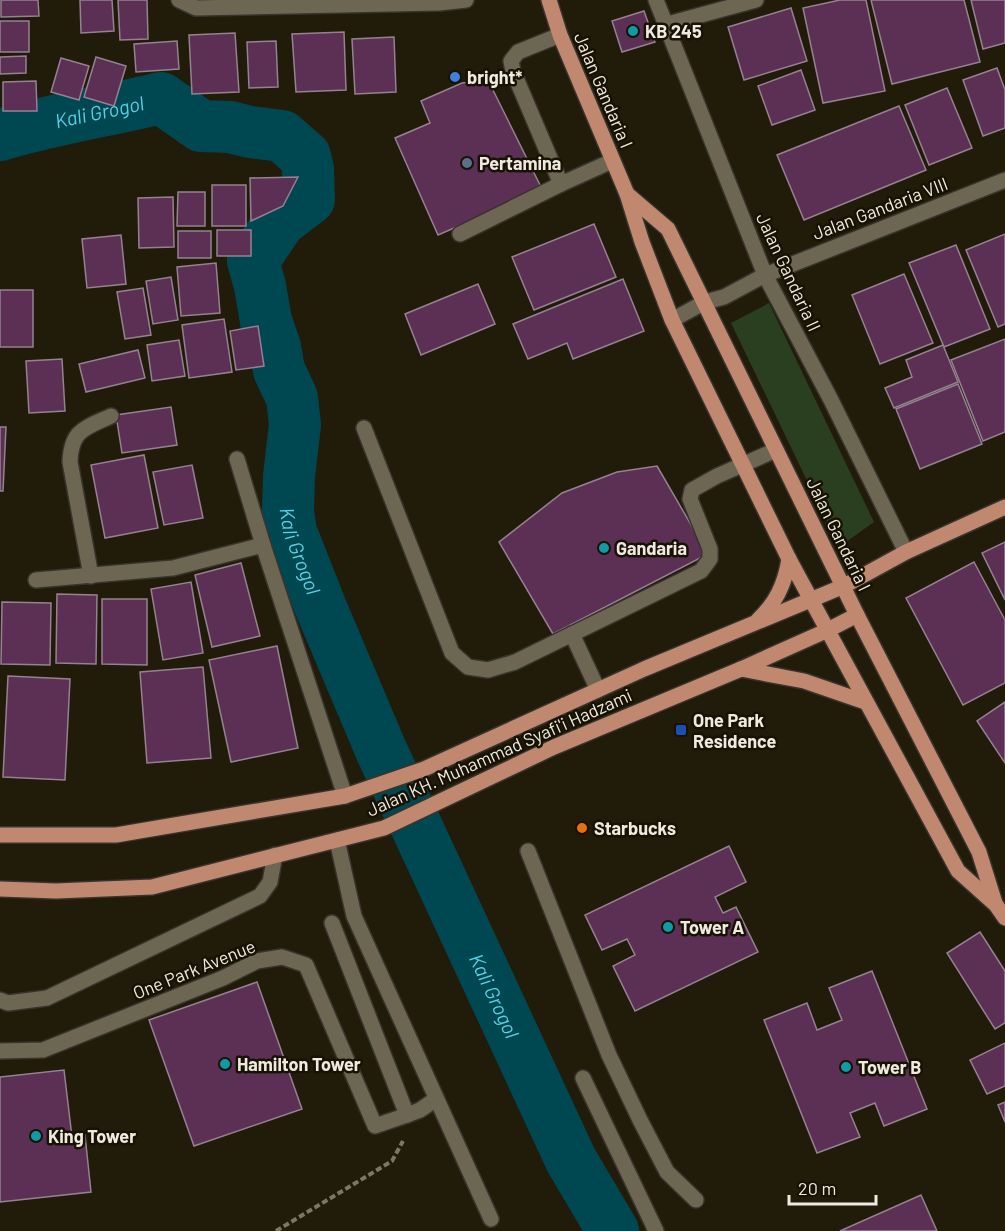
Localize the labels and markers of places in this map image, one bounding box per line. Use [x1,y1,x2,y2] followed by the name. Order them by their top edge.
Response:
[645,20,702,42] place label: KB 245
[626,24,640,38] marker: KB 245
[467,66,523,88] place label: bright*
[448,70,462,84] marker: bright*
[479,152,561,174] place label: Pertamina
[460,156,474,170] marker: Pertamina
[616,537,687,559] place label: Gandaria
[597,541,611,555] marker: Gandaria
[693,709,777,752] place label: One Park Residence
[674,723,688,737] marker: One Park Residence
[594,817,676,839] place label: Starbucks
[575,821,589,835] marker: Starbucks
[680,916,744,938] place label: Tower A
[661,920,675,934] marker: Tower A
[237,1053,361,1075] place label: Hamilton Tower
[858,1056,922,1078] place label: Tower B
[218,1057,232,1071] marker: Hamilton Tower
[839,1060,853,1074] marker: Tower B
[48,1125,136,1147] place label: King Tower
[29,1129,43,1143] marker: King Tower

